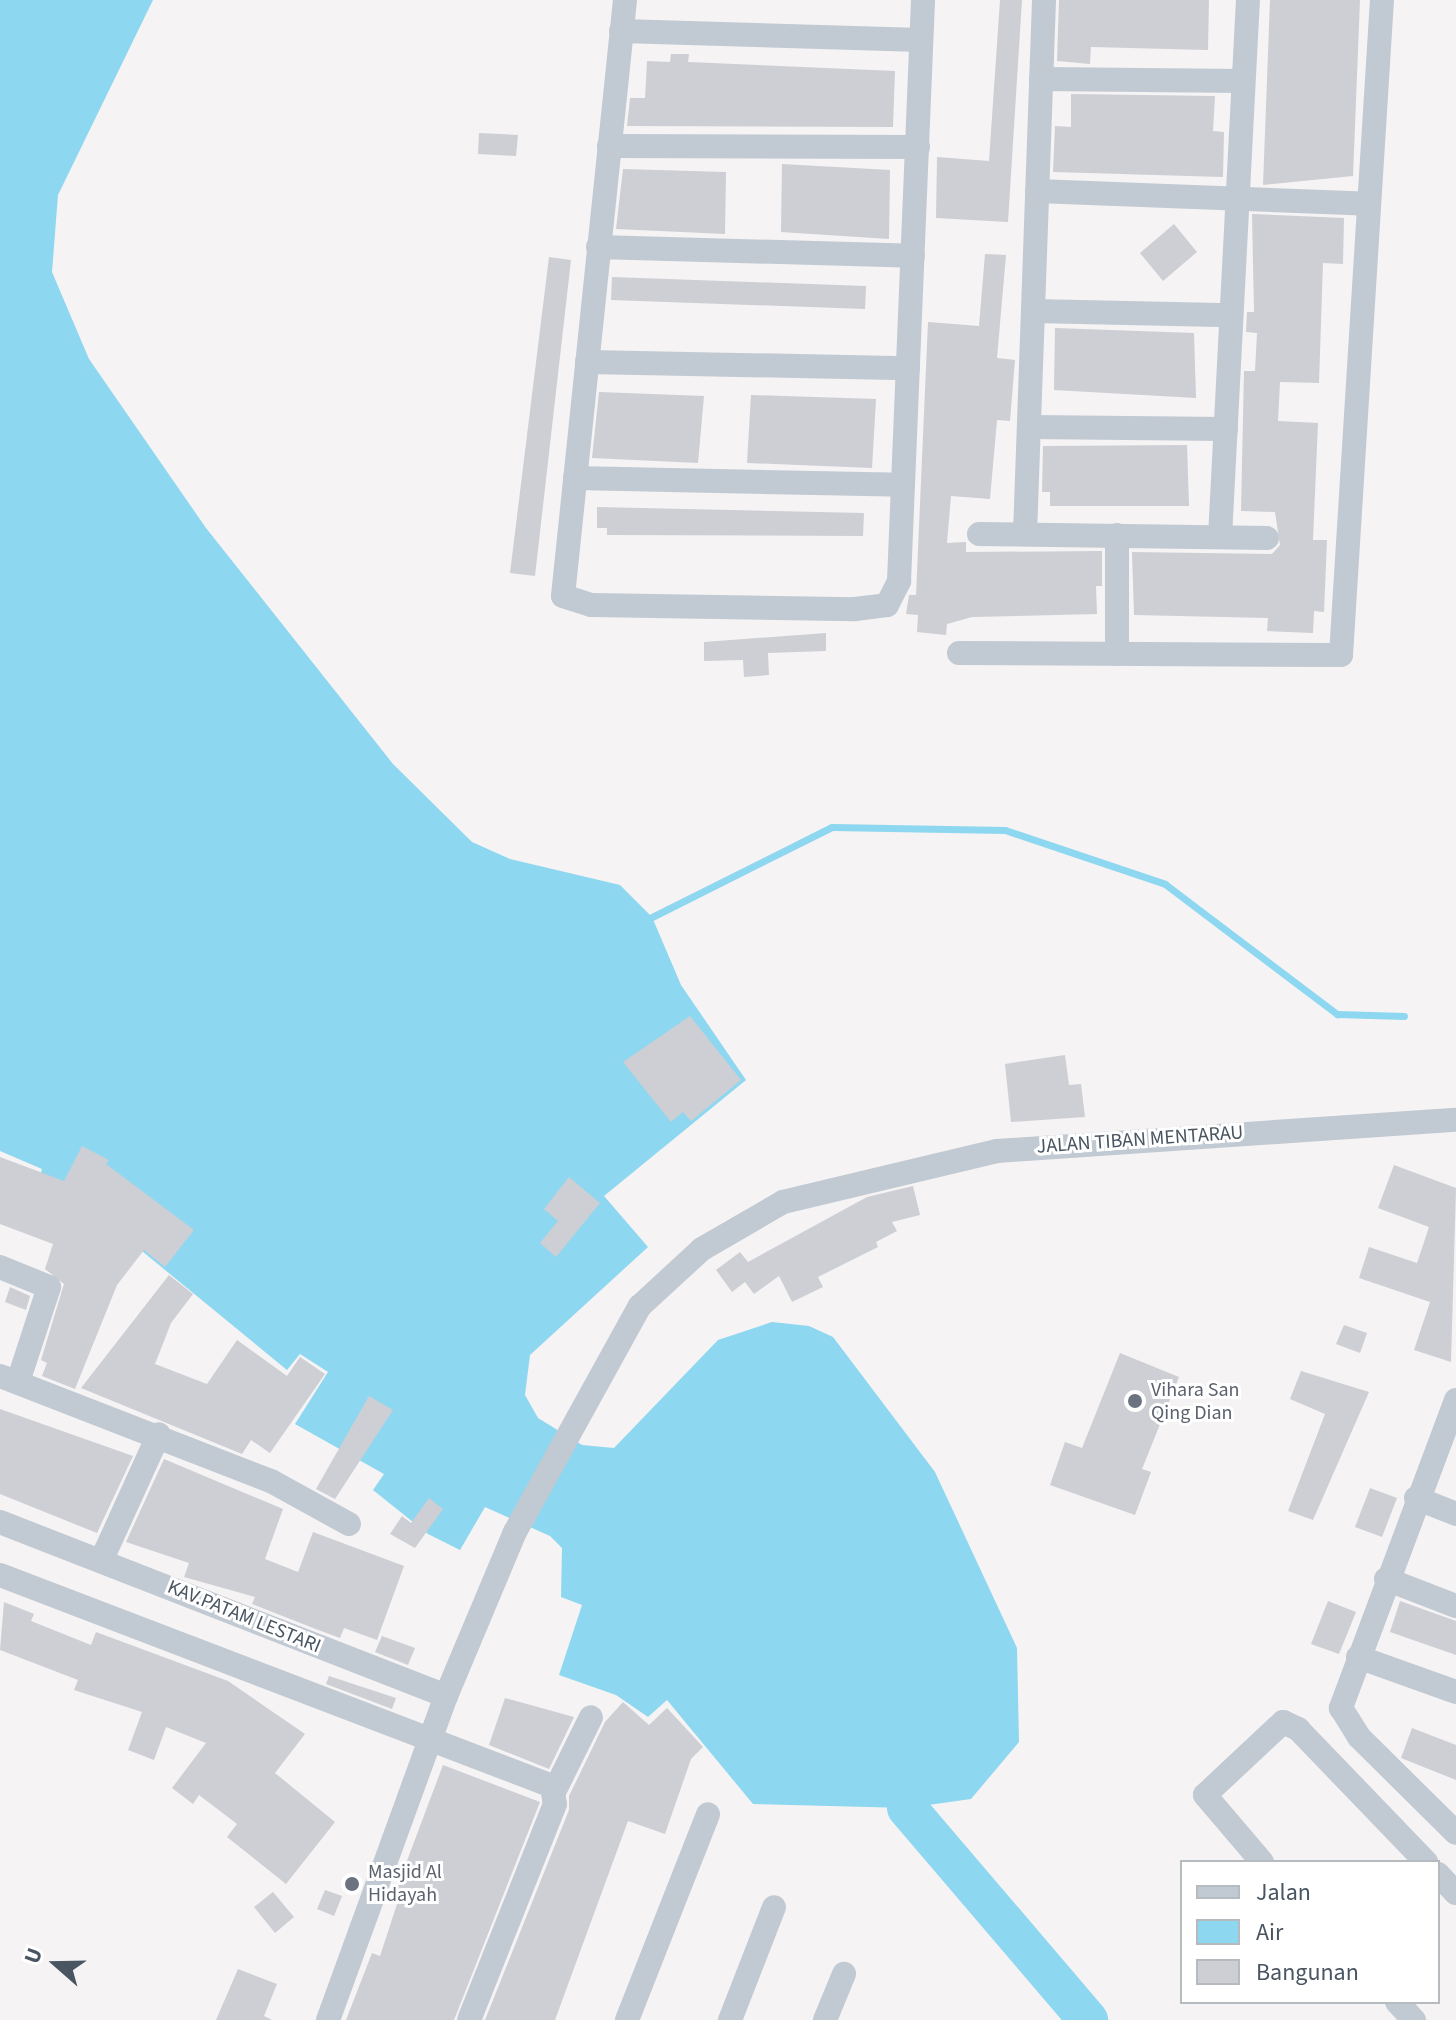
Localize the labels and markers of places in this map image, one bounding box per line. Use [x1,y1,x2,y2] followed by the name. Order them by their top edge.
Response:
[1151,1378,1239,1425] place label: Vihara San Qing Dian
[1126,1392,1144,1410] marker: Vihara San Qing Dian
[368,1860,442,1907] place label: Masjid Al Hidayah
[343,1875,361,1893] marker: Masjid Al Hidayah

